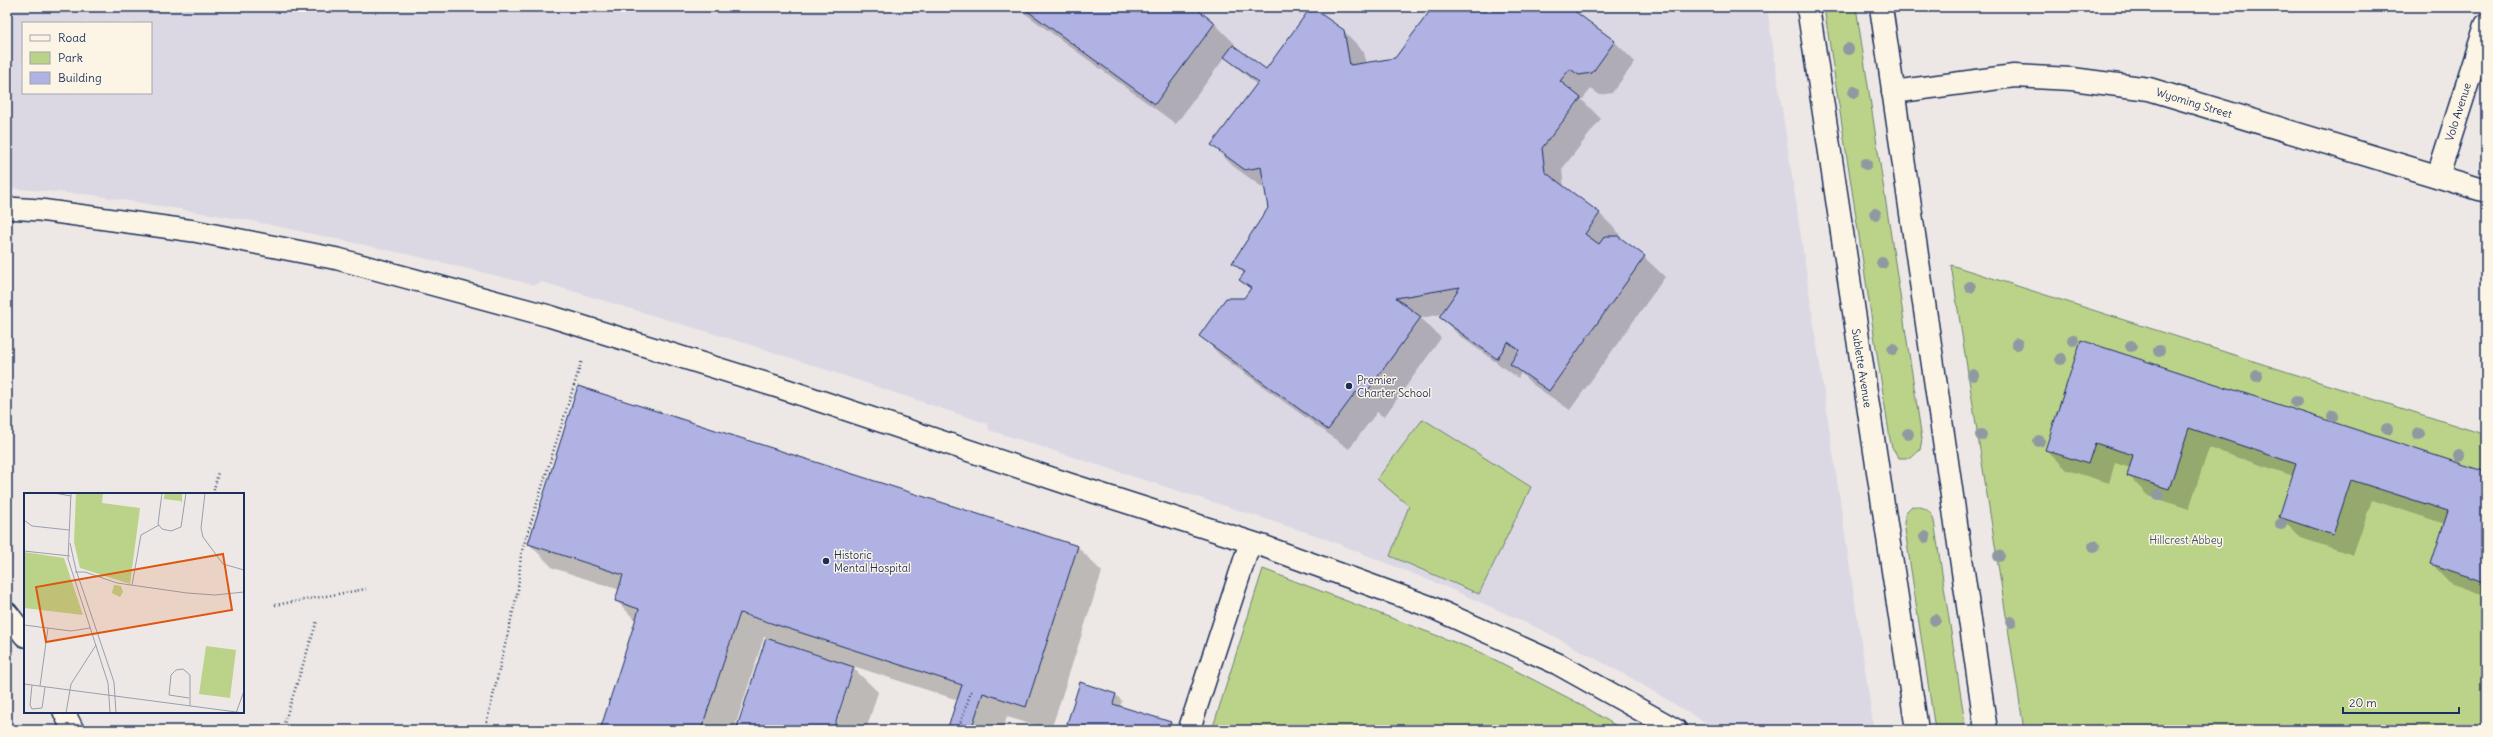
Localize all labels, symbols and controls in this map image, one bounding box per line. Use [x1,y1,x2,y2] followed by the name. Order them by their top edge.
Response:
[22,22,152,94] legend
[58,30,86,45] text: Road
[58,50,83,65] text: Park
[58,70,102,85] text: Building
[2442,81,2474,143] street label: Volo Avenue
[2154,85,2234,121] street label: Wyoming Street
[1849,328,1875,409] street label: Sublette Avenue
[1357,373,1431,400] place label: Premier Charter School
[1344,381,1354,391] marker: Premier Charter School
[24,493,244,713] inset map
[2149,533,2223,547] park label: Hillcrest Abbey
[834,548,910,575] place label: Historic Mental Hospital
[821,556,831,566] marker: Historic Mental Hospital
[2343,689,2459,715] scale bar
[2349,695,2377,710] text: 20 m

